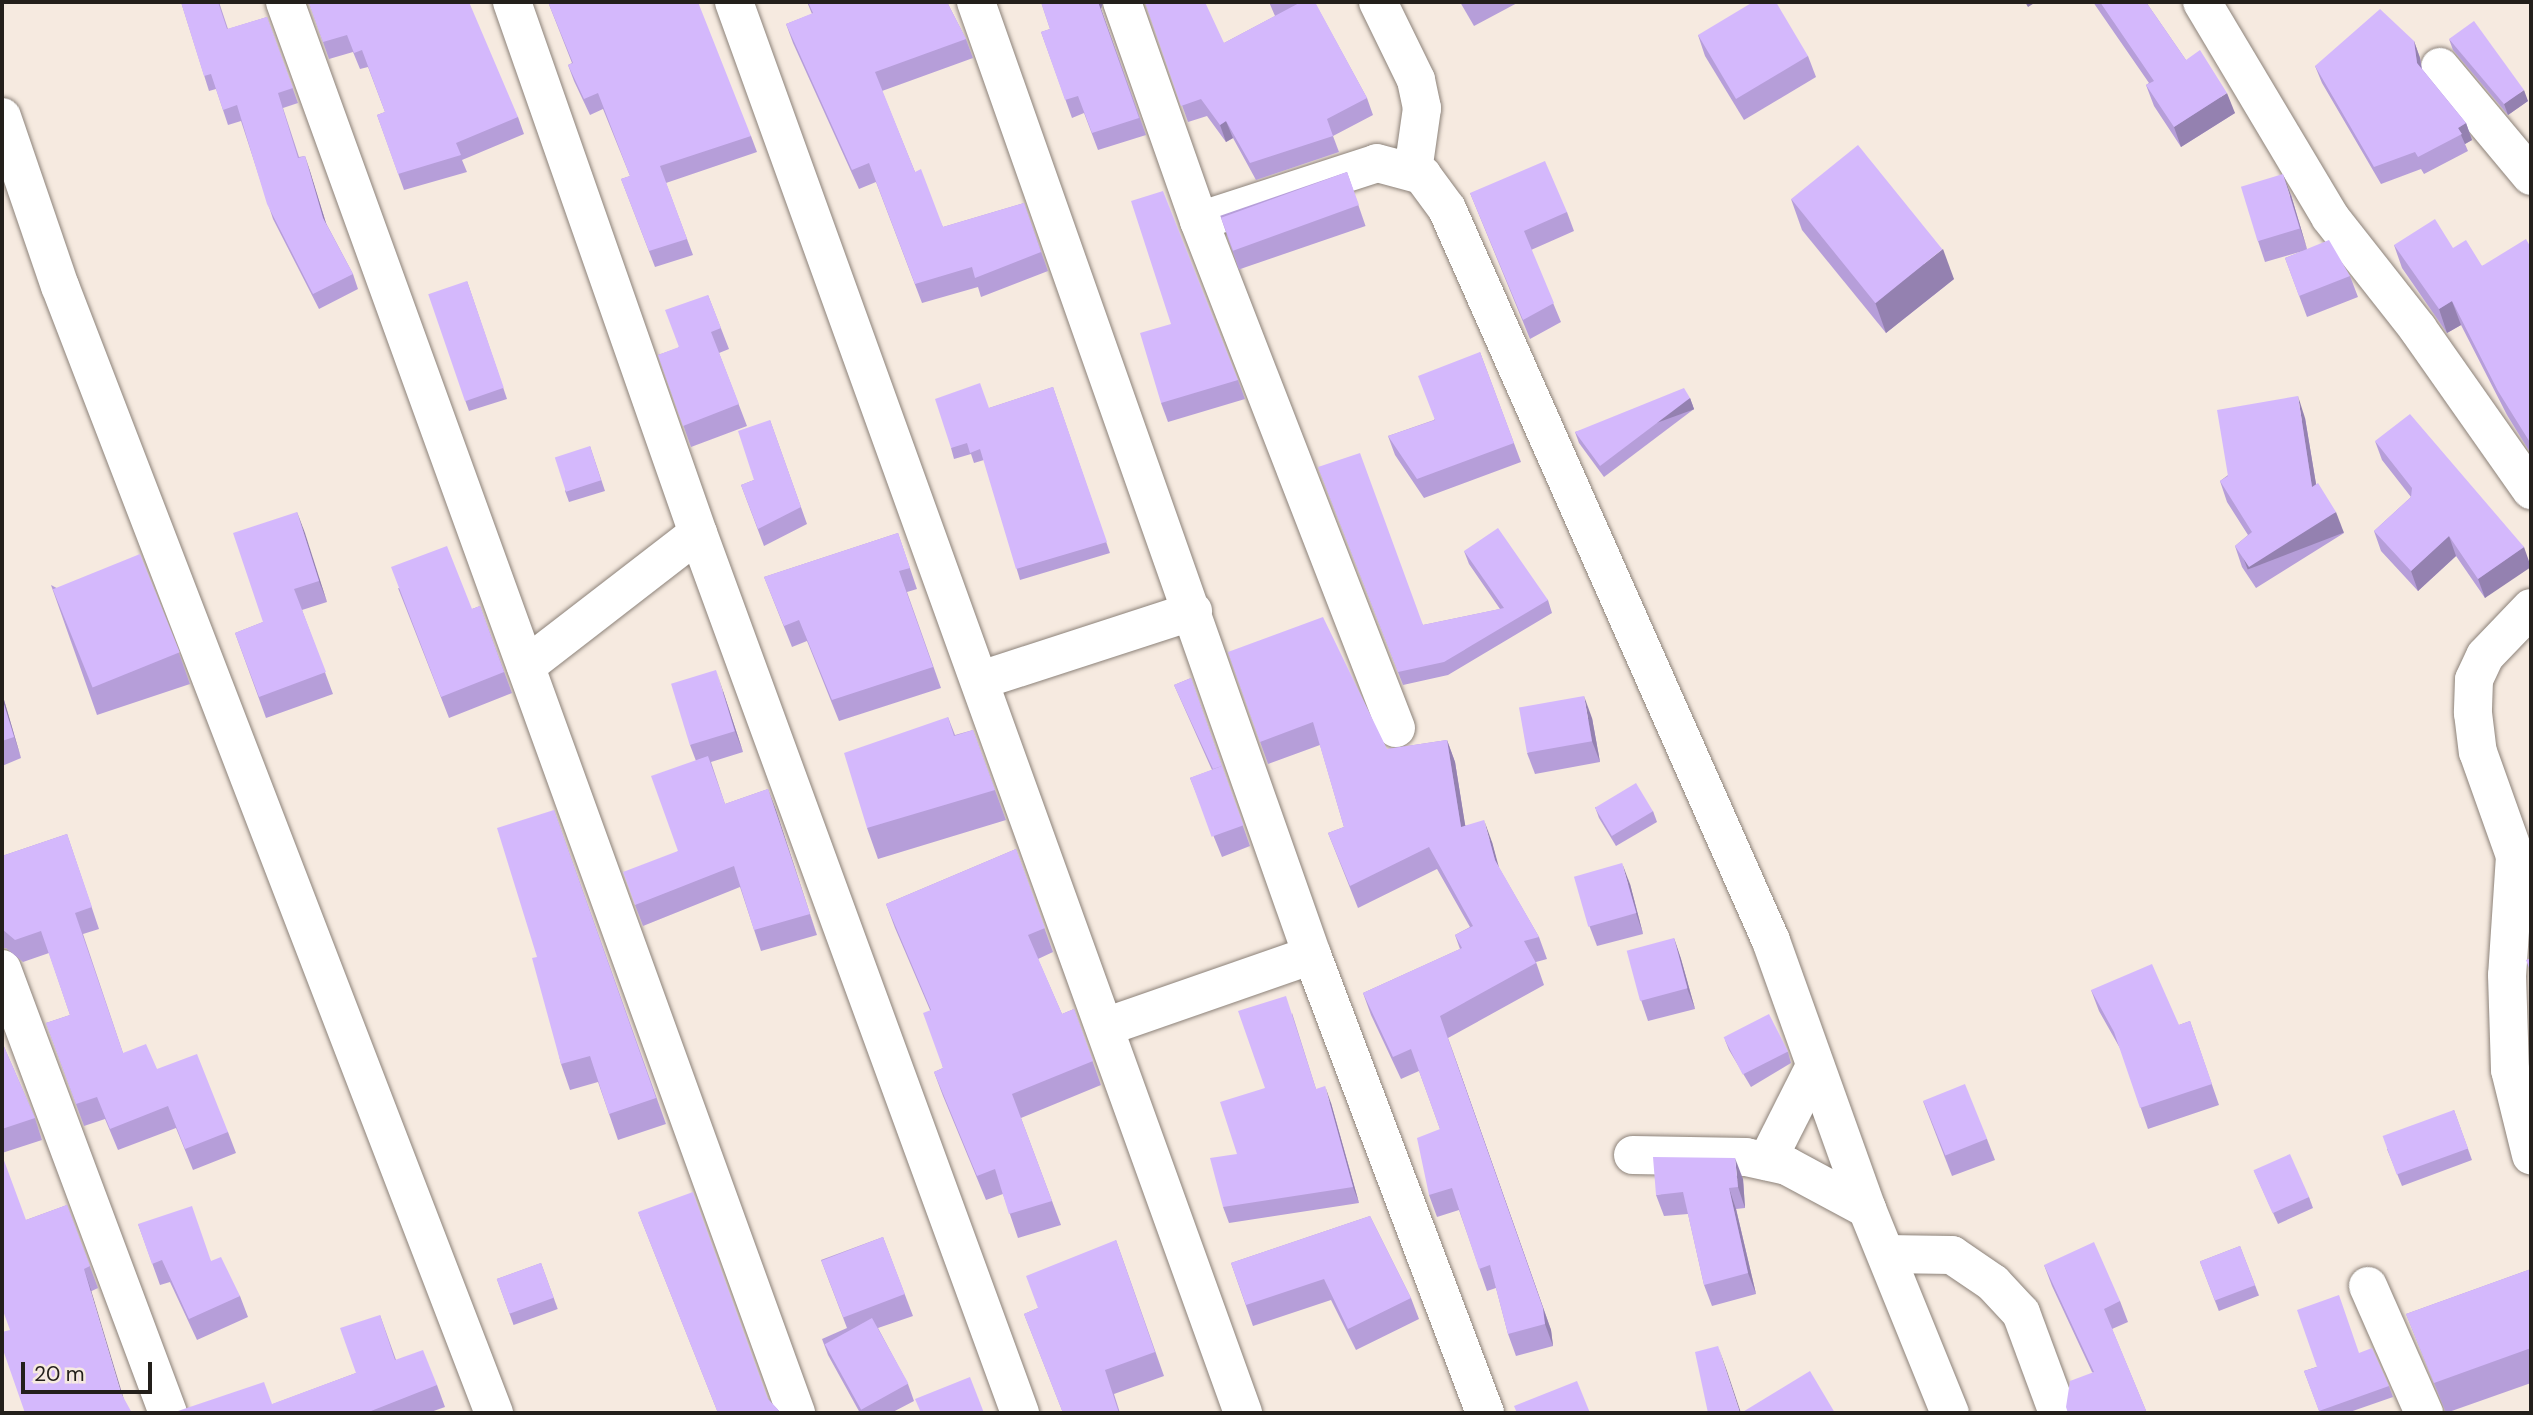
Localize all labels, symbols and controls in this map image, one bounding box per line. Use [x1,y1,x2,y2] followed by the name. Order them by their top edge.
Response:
[24,1348,156,1392] scale bar
[34,1360,85,1388] text: 20 m

